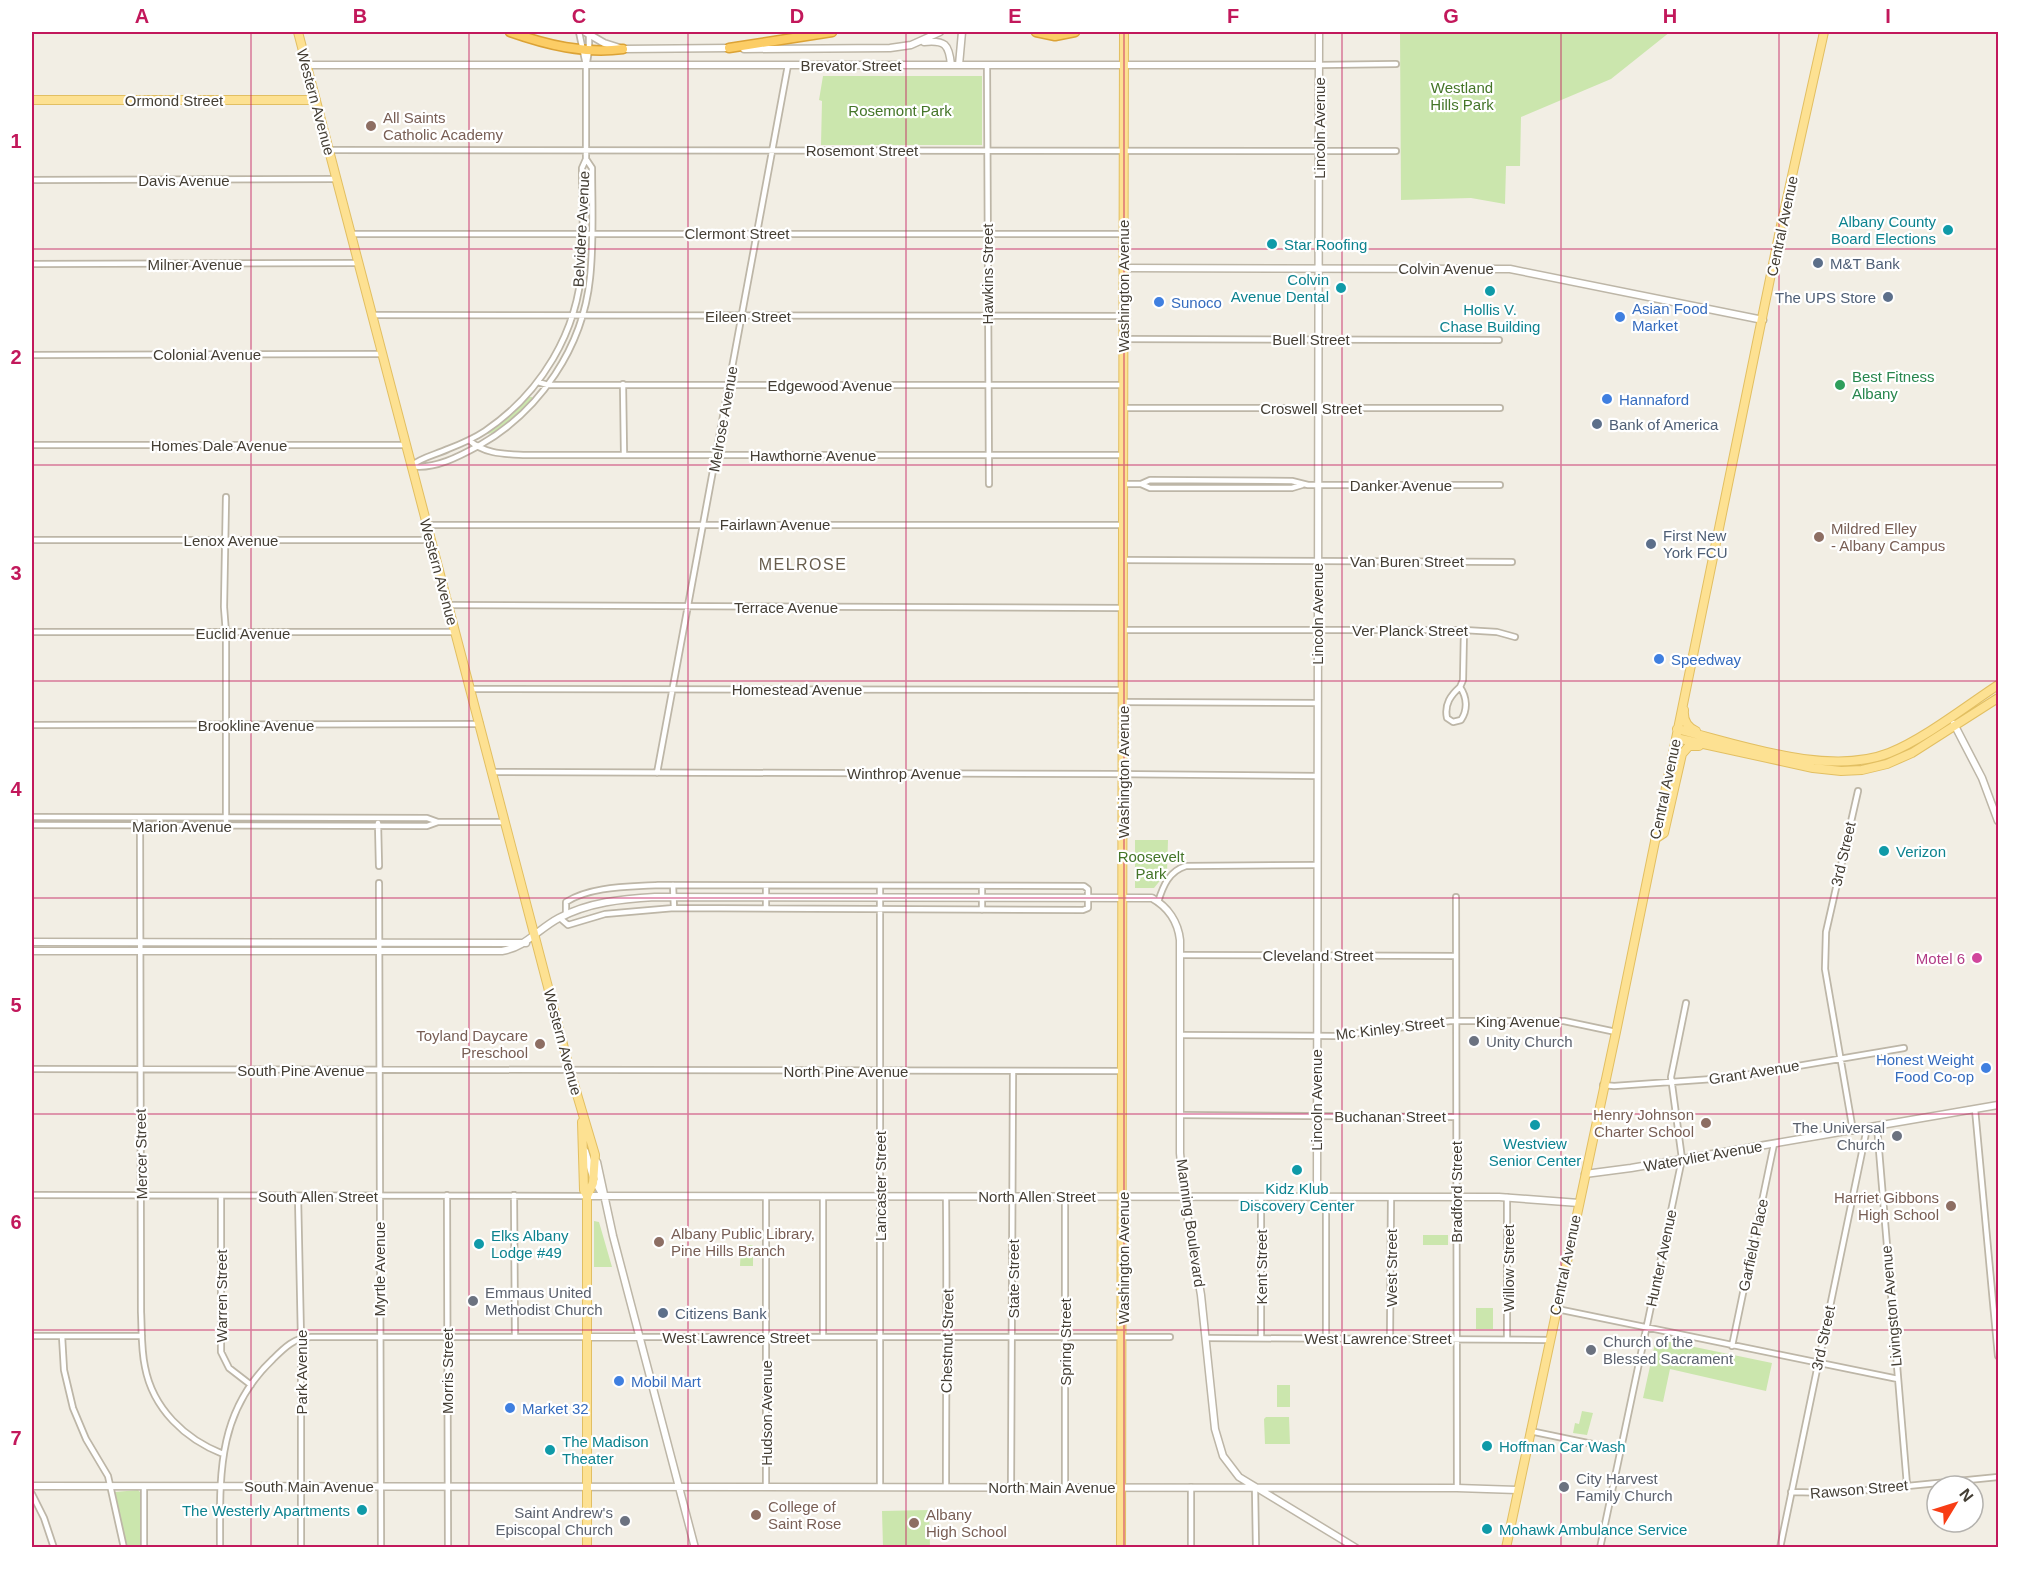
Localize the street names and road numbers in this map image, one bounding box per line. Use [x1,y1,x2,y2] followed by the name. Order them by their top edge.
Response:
[294,47,338,157] street label: Western Avenue
[801,57,902,74] street label: Brevator Street
[1311,77,1328,179] street label: Lincoln Avenue
[125,92,224,109] street label: Ormond Street
[806,142,919,159] street label: Rosemont Street
[569,170,593,288] street label: Belvidere Avenue
[138,172,230,189] street label: Davis Avenue
[1763,174,1801,278] street label: Central Avenue
[1115,220,1132,352] street label: Washington Avenue
[979,223,996,324] street label: Hawkins Street
[684,225,790,242] street label: Clermont Street
[148,256,242,273] street label: Milner Avenue
[1398,260,1494,277] street label: Colvin Avenue
[705,308,792,325] street label: Eileen Street
[1272,331,1351,348] street label: Buell Street
[153,346,261,363] street label: Colonial Avenue
[705,365,741,473] street label: Melrose Avenue
[768,377,892,394] street label: Edgewood Avenue
[1260,400,1363,417] street label: Croswell Street
[151,437,287,454] street label: Homes Dale Avenue
[750,447,876,464] street label: Hawthorne Avenue
[1350,477,1452,494] street label: Danker Avenue
[720,516,830,533] street label: Fairlawn Avenue
[417,517,461,627] street label: Western Avenue
[184,532,278,549] street label: Lenox Avenue
[1350,553,1465,570] street label: Van Buren Street
[1309,563,1326,665] street label: Lincoln Avenue
[734,599,838,616] street label: Terrace Avenue
[1352,622,1469,639] street label: Ver Planck Street
[196,625,290,642] street label: Euclid Avenue
[732,681,862,698] street label: Homestead Avenue
[1115,706,1132,838] street label: Washington Avenue
[198,717,314,734] street label: Brookline Avenue
[1646,737,1684,841] street label: Central Avenue
[847,765,961,782] street label: Winthrop Avenue
[132,818,232,835] street label: Marion Avenue
[1827,819,1859,888] street label: 3rd Street
[1263,947,1374,964] street label: Cleveland Street
[541,987,585,1097] street label: Western Avenue
[1335,1013,1446,1043] street label: Mc Kinley Street
[1476,1013,1560,1030] street label: King Avenue
[1308,1049,1325,1151] street label: Lincoln Avenue
[1707,1056,1801,1088] street label: Grant Avenue
[237,1062,365,1079] street label: South Pine Avenue
[784,1063,908,1080] street label: North Pine Avenue
[132,1108,150,1200] street label: Mercer Street
[1334,1108,1447,1125] street label: Buchanan Street
[872,1130,889,1241] street label: Lancaster Street
[1642,1137,1764,1175] street label: Watervliet Avenue
[1448,1140,1465,1243] street label: Bradford Street
[1174,1158,1208,1288] street label: Manning Boulevard
[258,1188,379,1205] street label: South Allen Street
[978,1188,1097,1205] street label: North Allen Street
[1115,1192,1132,1324] street label: Washington Avenue
[1735,1197,1771,1293] street label: Garfield Place
[1642,1208,1680,1308] street label: Hunter Avenue
[1546,1213,1584,1317] street label: Central Avenue
[371,1222,388,1316] street label: Myrtle Avenue
[1500,1223,1517,1312] street label: Willow Street
[1383,1228,1400,1307] street label: West Street
[1253,1229,1270,1305] street label: Kent Street
[1005,1239,1022,1319] street label: State Street
[1877,1245,1905,1367] street label: Livingston Avenue
[213,1249,230,1342] street label: Warren Street
[938,1288,956,1393] street label: Chestnut Street
[1057,1297,1074,1386] street label: Spring Street
[1808,1303,1838,1372] street label: 3rd Street
[439,1327,456,1414] street label: Morris Street
[662,1329,810,1346] street label: West Lawrence Street
[293,1330,310,1414] street label: Park Avenue
[1304,1330,1452,1347] street label: West Lawrence Street
[758,1360,775,1466] street label: Hudson Avenue
[1809,1476,1910,1502] street label: Rawson Street
[244,1478,374,1495] street label: South Main Avenue
[988,1479,1116,1496] street label: North Main Avenue

